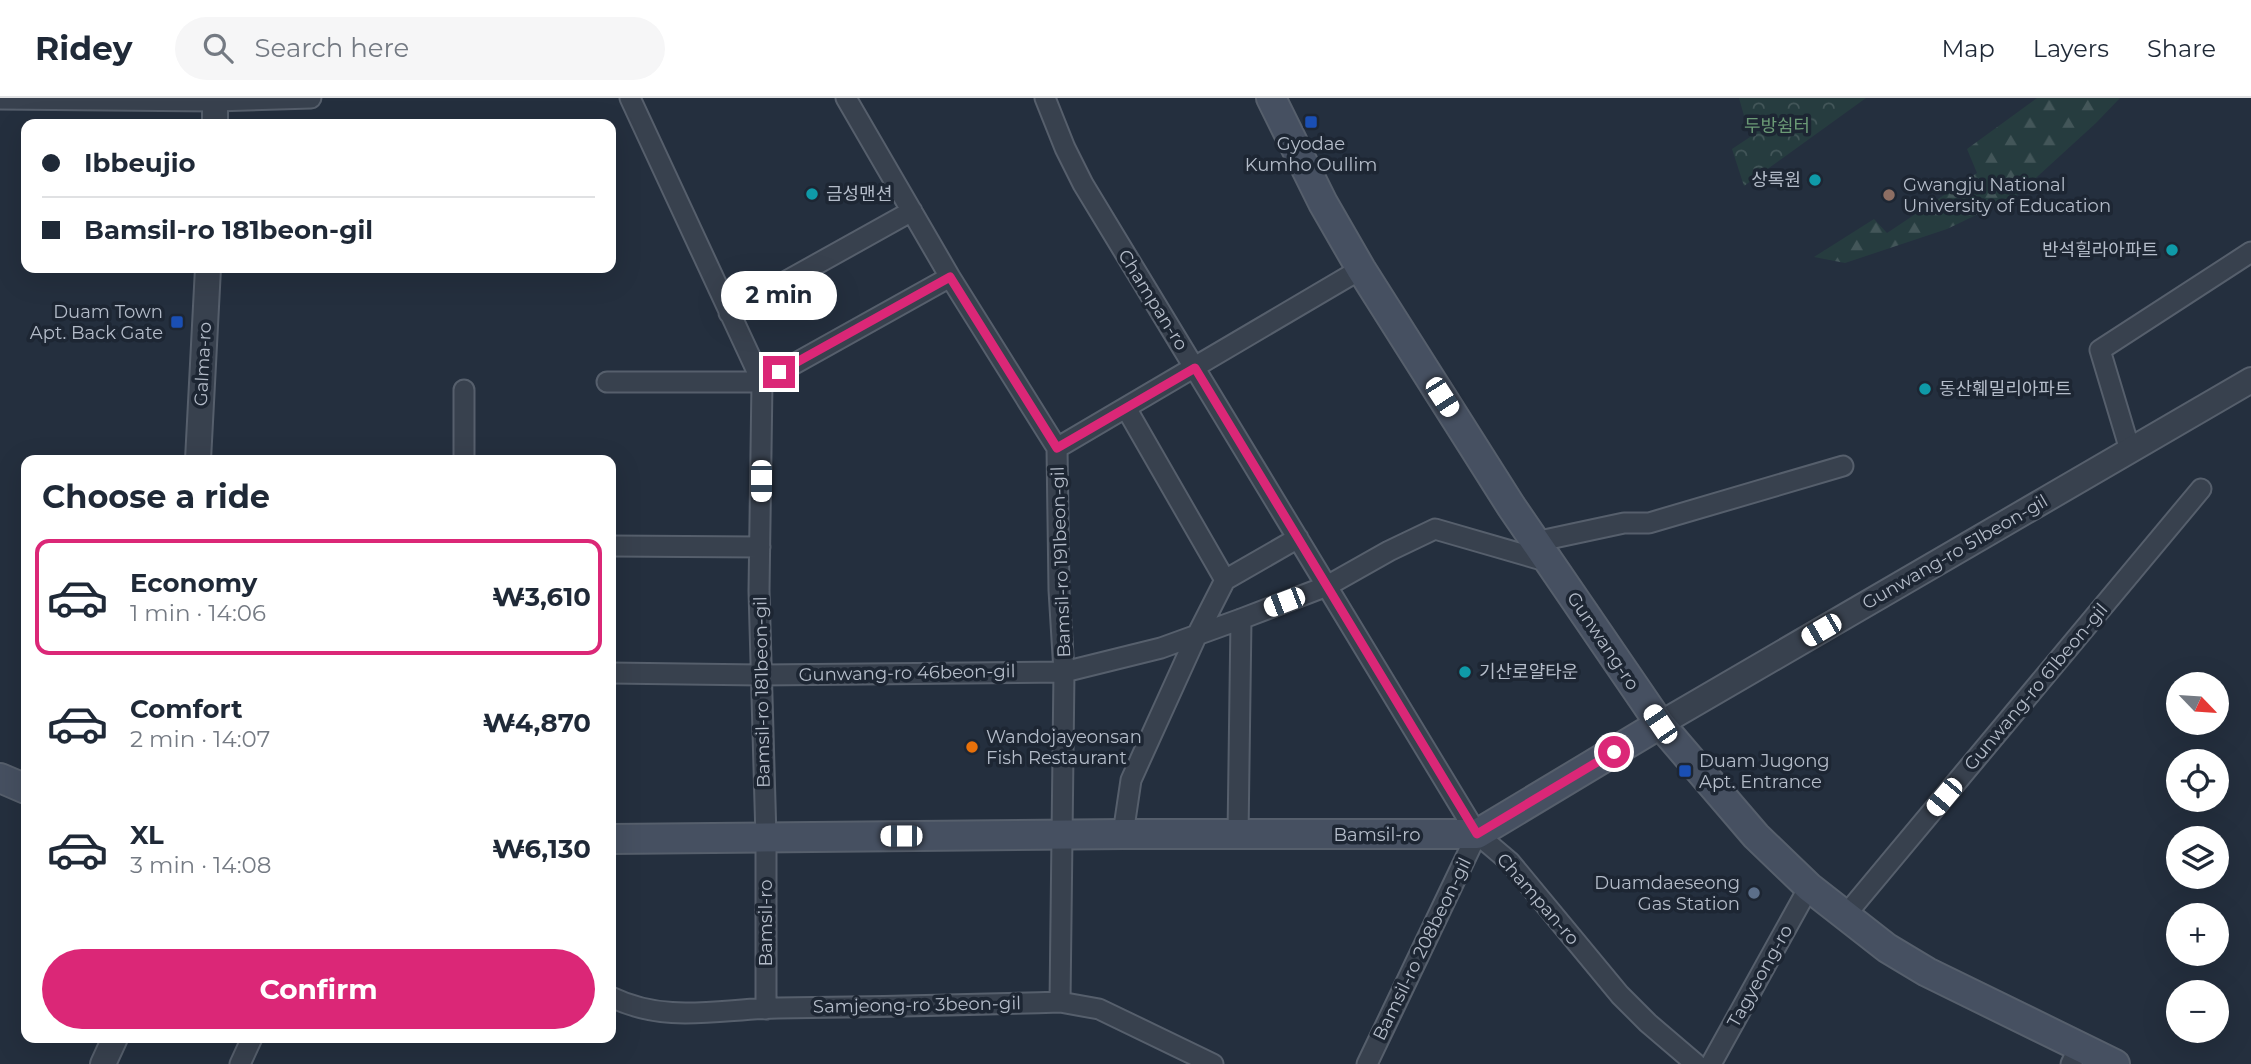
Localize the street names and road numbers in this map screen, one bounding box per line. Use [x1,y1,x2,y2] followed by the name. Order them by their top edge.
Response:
[1113,246,1193,354] street label: Champan-ro
[190,321,216,407] street label: Galma-ro
[1047,466,1075,658] street label: Bamsil-ro 191beon-gil
[1858,490,2052,614] street label: Gunwang-ro 51beon-gil
[1562,588,1644,694] street label: Gunwang-ro
[749,596,775,788] street label: Bamsil-ro 181beon-gil
[1960,599,2112,775] street label: Gunwang-ro 61beon-gil
[798,660,1016,686] street label: Gunwang-ro 46beon-gil
[1334,824,1420,846] street label: Bamsil-ro
[1492,848,1584,950] street label: Champan-ro
[1368,854,1476,1044] street label: Bamsil-ro 208beon-gil
[755,880,777,966] street label: Bamsil-ro
[1723,921,1797,1031] street label: Tagyeong-ro
[813,992,1021,1018] street label: Samjeong-ro 3beon-gil

